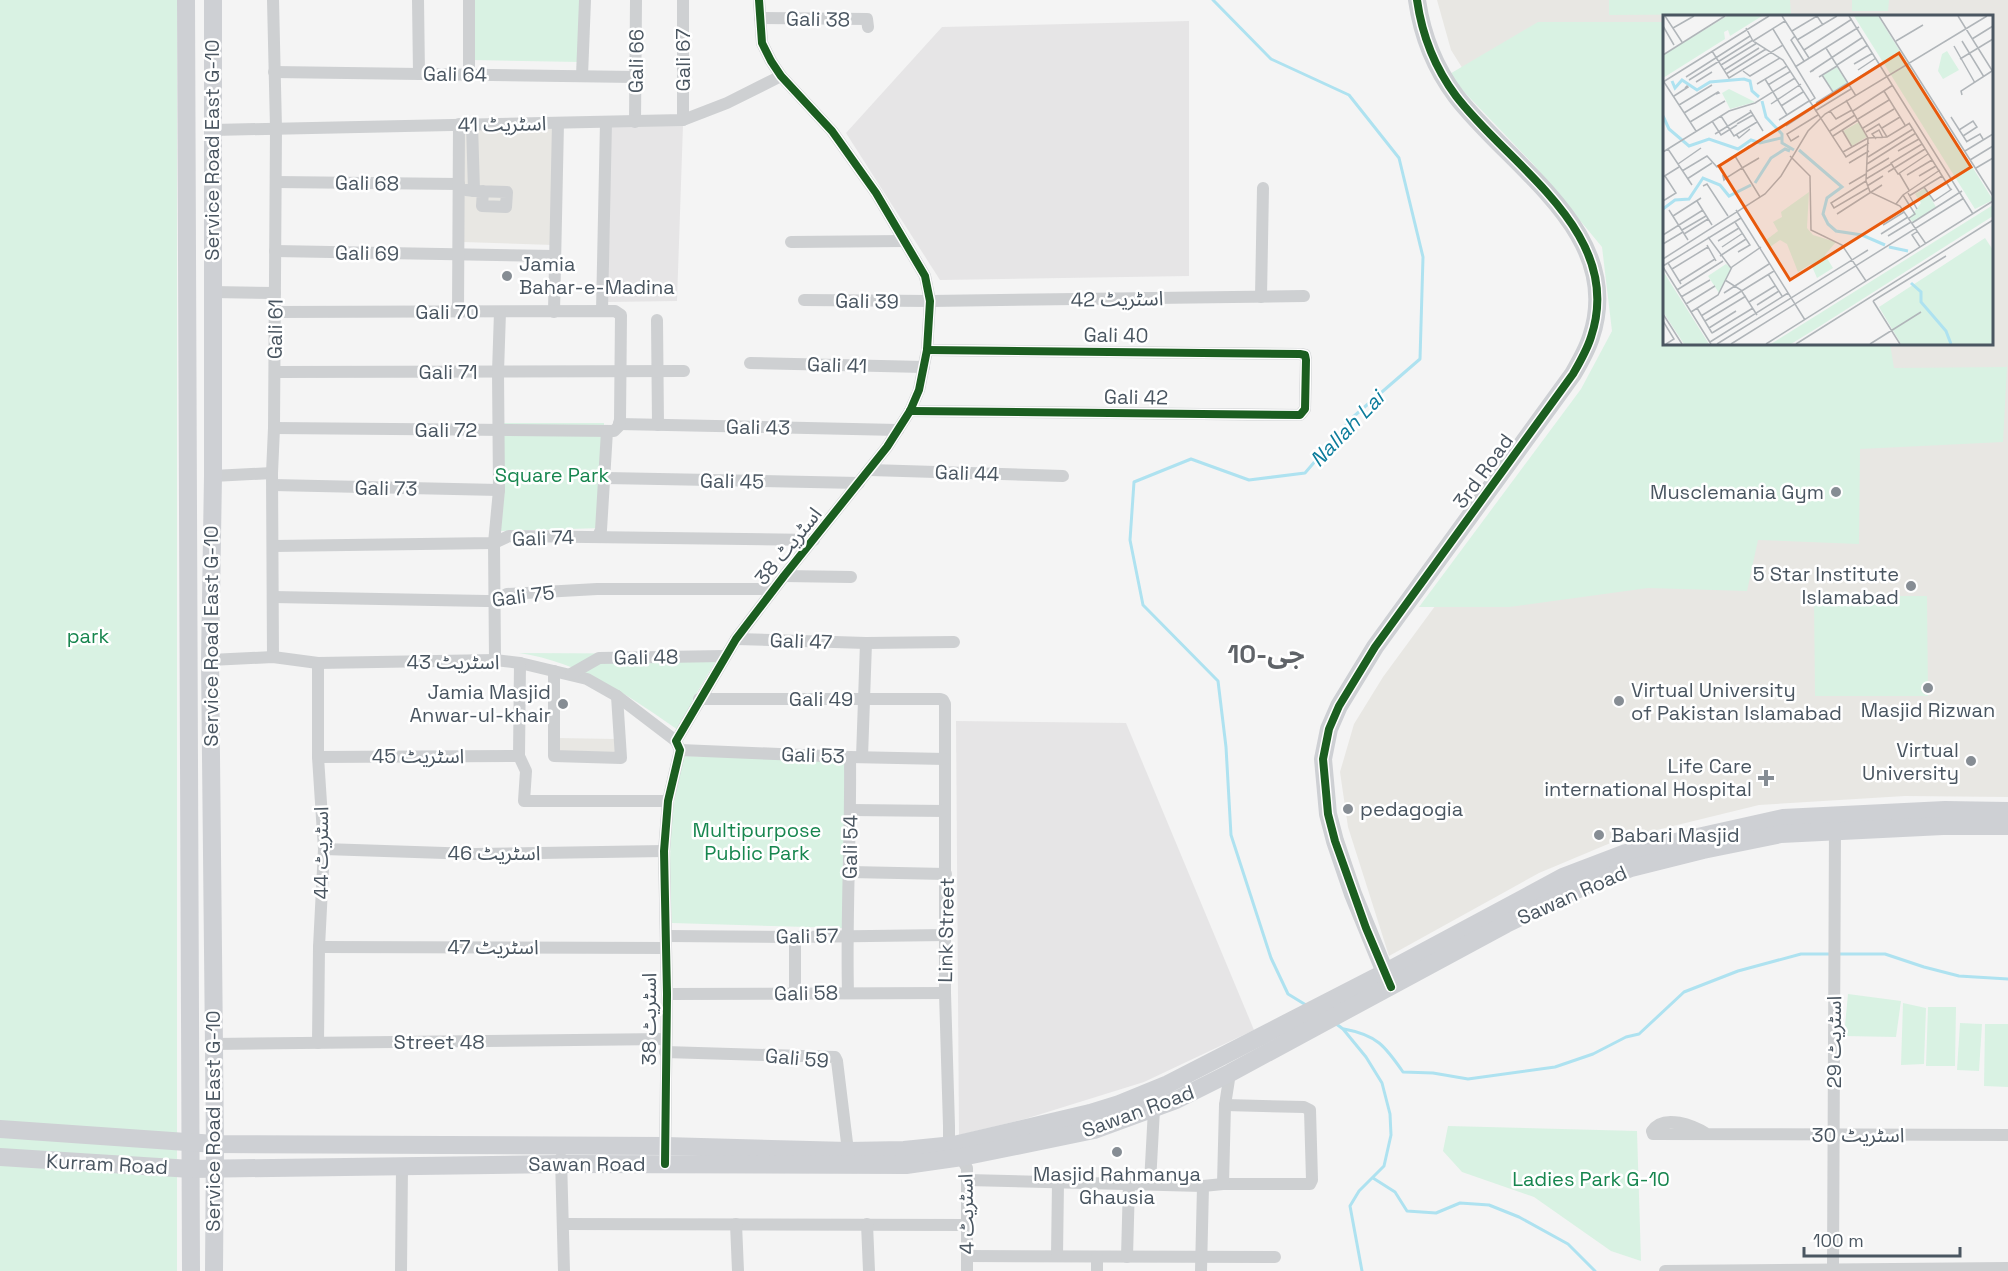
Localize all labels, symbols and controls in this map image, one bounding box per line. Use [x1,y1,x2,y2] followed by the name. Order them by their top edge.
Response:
[786,5,850,33] street label: Gali 38
[1663,15,1993,345] inset map
[622,29,650,93] street label: Gali 66
[670,29,696,91] street label: Gali 67
[199,39,225,261] street label: Service Road East G-10
[423,60,487,88] street label: Gali 64
[457,110,547,138] street label: اسٹریٹ 41
[335,169,399,197] street label: Gali 68
[335,239,399,267] street label: Gali 69
[519,251,675,300] place label: Jamia Bahar-e-Madina
[500,269,514,283] marker: Jamia Bahar-e-Madina
[1070,285,1164,313] street label: اسٹریٹ 42
[835,287,899,315] street label: Gali 39
[261,299,289,359] street label: Gali 61
[415,299,479,325] street label: Gali 70
[1083,321,1149,349] street label: Gali 40
[807,351,867,379] street label: Gali 41
[418,359,478,385] street label: Gali 71
[1104,383,1168,411] street label: Gali 42
[1304,383,1391,472] water label: Nallah Lai
[726,413,790,441] street label: Gali 43
[415,417,477,443] street label: Gali 72
[1447,428,1519,514] street label: 3rd Road
[934,459,1000,487] street label: Gali 44
[495,462,610,488] park label: Square Park
[700,467,764,495] street label: Gali 45
[354,474,418,502] street label: Gali 73
[1650,479,1824,505] place label: Musclemania Gym
[1829,485,1843,499] marker: Musclemania Gym
[749,502,827,590] street label: اسٹریٹ 38
[511,524,575,552] street label: Gali 74
[198,525,224,747] street label: Service Road East G-10
[1753,561,1899,610] place label: 5 Star Institute Islamabad
[490,579,556,613] street label: Gali 75
[1904,579,1918,593] marker: 5 Star Institute Islamabad
[67,623,110,649] park label: park
[769,627,833,655] street label: Gali 47
[1228,637,1305,671] district label: جی-10
[613,643,679,671] street label: Gali 48
[407,649,499,675] street label: اسٹریٹ 43
[1631,677,1842,726] place label: Virtual University of Pakistan Islamabad
[409,679,551,728] place label: Jamia Masjid Anwar-ul-khair
[1921,681,1935,695] marker: Masjid Rizwan
[789,686,853,712] street label: Gali 49
[1612,694,1626,708] marker: Virtual University of Pakistan Islamabad
[556,697,570,711] marker: Jamia Masjid Anwar-ul-khair
[1861,697,1995,723] place label: Masjid Rizwan
[1862,737,1959,786] place label: Virtual University
[781,741,845,769] street label: Gali 53
[372,743,464,769] street label: اسٹریٹ 45
[1544,753,1752,802] place label: Life Care international Hospital
[1964,754,1978,768] marker: Virtual University
[1757,769,1775,787] marker: Life Care international Hospital
[1360,796,1463,822] place label: pedagogia
[1341,802,1355,816] marker: pedagogia
[308,806,334,900] street label: اسٹریٹ 44
[836,815,864,879] street label: Gali 54
[693,817,821,866] park label: Multipurpose Public Park
[1611,822,1740,848] place label: Babari Masjid
[1592,828,1606,842] marker: Babari Masjid
[448,840,540,866] street label: اسٹریٹ 46
[1513,859,1631,931] street label: Sawan Road
[932,877,960,983] street label: Link Street
[775,922,839,950] street label: Gali 57
[447,934,539,960] street label: اسٹریٹ 47
[636,973,662,1065] street label: اسٹریٹ 38
[774,979,838,1007] street label: Gali 58
[1821,996,1847,1088] street label: اسٹریٹ 29
[200,1010,226,1232] street label: Service Road East G-10
[393,1029,485,1055] street label: Street 48
[764,1042,830,1074] street label: Gali 59
[1078,1079,1198,1143] street label: Sawan Road
[1811,1122,1905,1148] street label: اسٹریٹ 30
[1110,1145,1124,1159] marker: Masjid Rahmanya Ghausia
[45,1148,169,1180] street label: Kurram Road
[528,1151,646,1177] street label: Sawan Road
[1033,1161,1201,1210] place label: Masjid Rahmanya Ghausia
[1512,1166,1670,1192] park label: Ladies Park G-10
[952,1173,980,1255] street label: اسٹریٹ 4
[1804,1220,1960,1258] scale bar
[1813,1229,1864,1252] text: 100 m

